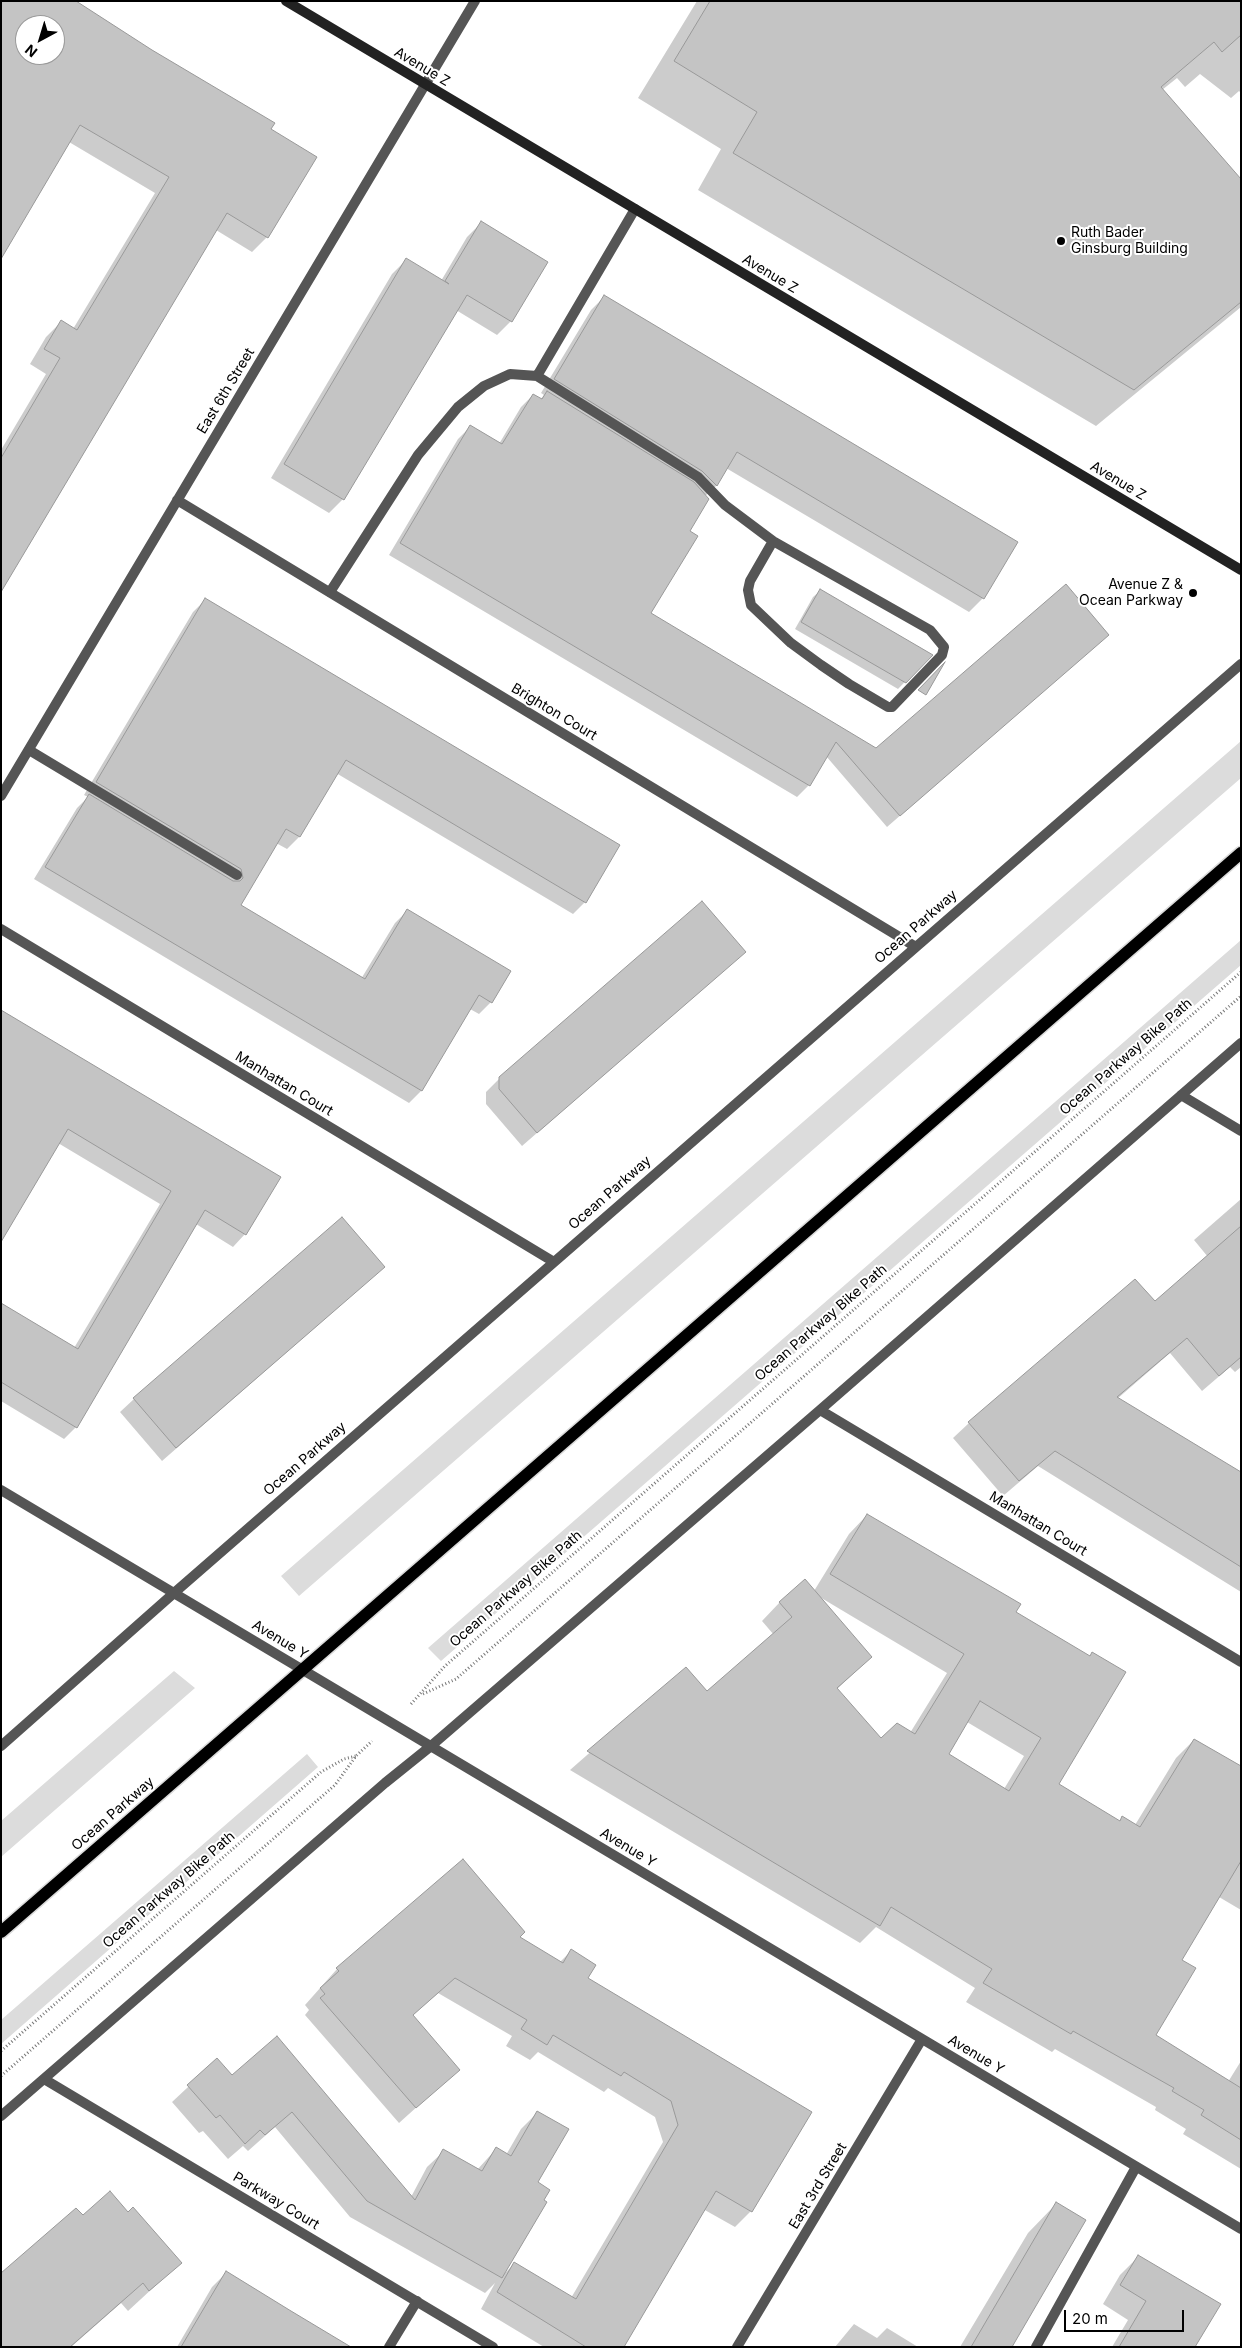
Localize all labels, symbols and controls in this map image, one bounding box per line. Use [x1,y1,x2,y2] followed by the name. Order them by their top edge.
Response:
[15,15,65,65] north arrow
[21,41,40,61] text: N
[391,44,453,90] street label: Avenue Z
[1071,225,1188,258] place label: Ruth Bader Ginsburg Building
[1055,235,1067,247] marker: Ruth Bader Ginsburg Building
[739,251,801,297] street label: Avenue Z
[194,345,258,437] street label: East 6th Street
[1087,458,1149,504] street label: Avenue Z
[1079,577,1183,610] place label: Avenue Z & Ocean Parkway
[1187,587,1199,599] marker: Avenue Z & Ocean Parkway
[508,680,600,744] street label: Brighton Court
[871,887,961,967] street label: Ocean Parkway
[1056,995,1196,1119] street label: Ocean Parkway Bike Path
[232,1048,336,1120] street label: Manhattan Court
[565,1153,655,1233] street label: Ocean Parkway
[751,1261,891,1385] street label: Ocean Parkway Bike Path
[260,1419,350,1499] street label: Ocean Parkway
[986,1488,1090,1560] street label: Manhattan Court
[446,1527,586,1651] street label: Ocean Parkway Bike Path
[249,1617,311,1663] street label: Avenue Y
[68,1774,158,1854] street label: Ocean Parkway
[597,1825,659,1871] street label: Avenue Y
[99,1828,239,1952] street label: Ocean Parkway Bike Path
[945,2032,1007,2078] street label: Avenue Y
[786,2140,850,2232] street label: East 3rd Street
[230,2169,322,2233] street label: Parkway Court
[1067,2300,1187,2332] scale bar
[1072,2309,1108,2328] text: 20 m

